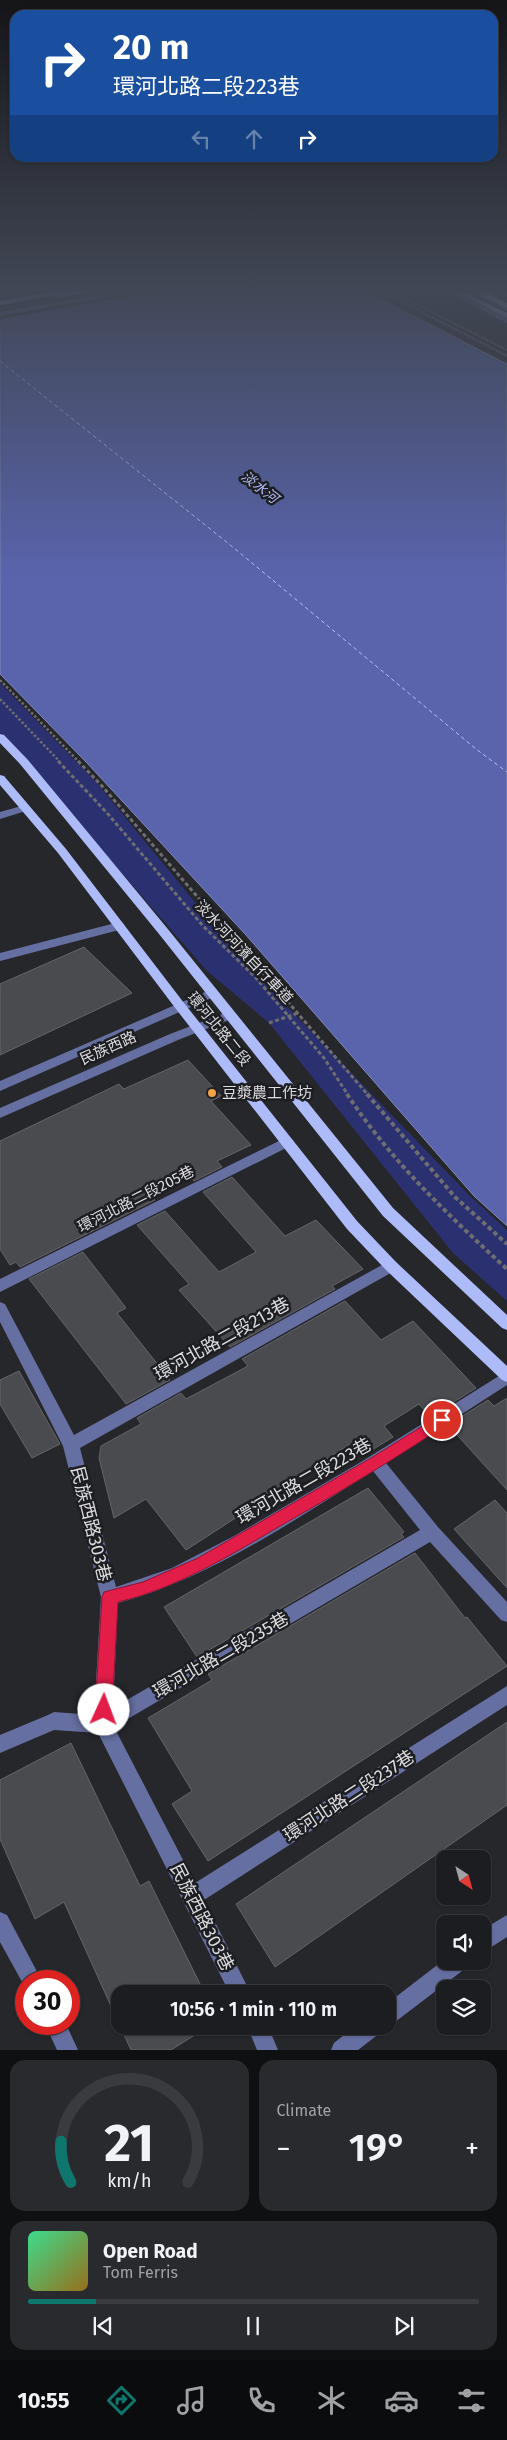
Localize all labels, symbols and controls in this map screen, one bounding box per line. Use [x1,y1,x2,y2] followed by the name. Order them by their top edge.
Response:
[113,26,189,68] text: 20 m
[30,30,95,95] icon: right
[113,73,300,100] text: 環河北路二段223巷
[187,125,215,153] icon: left
[240,125,268,153] icon: ahead
[293,125,321,153] icon: right
[238,468,284,509] water label: 淡水河
[191,896,297,1008] street label: 淡水河河濱自行車道
[184,988,254,1070] street label: 環河北路二段
[77,1028,139,1068] street label: 民族西路
[222,1084,312,1102] place label: 豆漿農工作坊
[206,1087,218,1099] marker: 豆漿農工作坊
[75,1162,197,1236] street label: 環河北路二段205巷
[151,1293,293,1385] street label: 環河北路二段213巷
[421,1399,463,1441] pin
[428,1406,456,1434] icon: arrive
[232,1433,376,1529] street label: 環河北路二段223巷
[66,1464,116,1584] street label: 民族西路303巷
[149,1607,293,1703] street label: 環河北路二段235巷
[77,1683,129,1735] position arrow
[279,1745,419,1847] street label: 環河北路二段237巷
[436,1850,491,1905] north arrow
[436,1850,491,2035] map controls
[165,1860,239,1974] street label: 民族西路303巷
[436,1915,491,1970] button: sound
[15,1970,80,2035] speed limit sign: 30
[436,1980,491,2035] button: layers
[170,1998,337,2021] text: 10:56 · 1 min · 110 m
[277,2101,331,2120] text: Climate
[104,2112,154,2175] text: 21
[349,2125,407,2171] text: 19°
[277,2132,291,2165] text: −
[465,2132,479,2165] text: +
[107,2170,151,2192] text: km/h
[103,2240,198,2263] text: Open Road
[103,2263,178,2282] text: Tom Ferris
[89,2312,117,2340] icon: previous
[239,2312,267,2340] icon: pause
[390,2312,418,2340] icon: next
[104,2383,139,2418] icon: directions
[174,2383,209,2418] icon: music
[244,2383,279,2418] icon: phone
[314,2383,349,2418] icon: climate
[384,2383,419,2418] icon: car
[454,2383,489,2418] icon: filters
[17,2387,70,2414] text: 10:55

